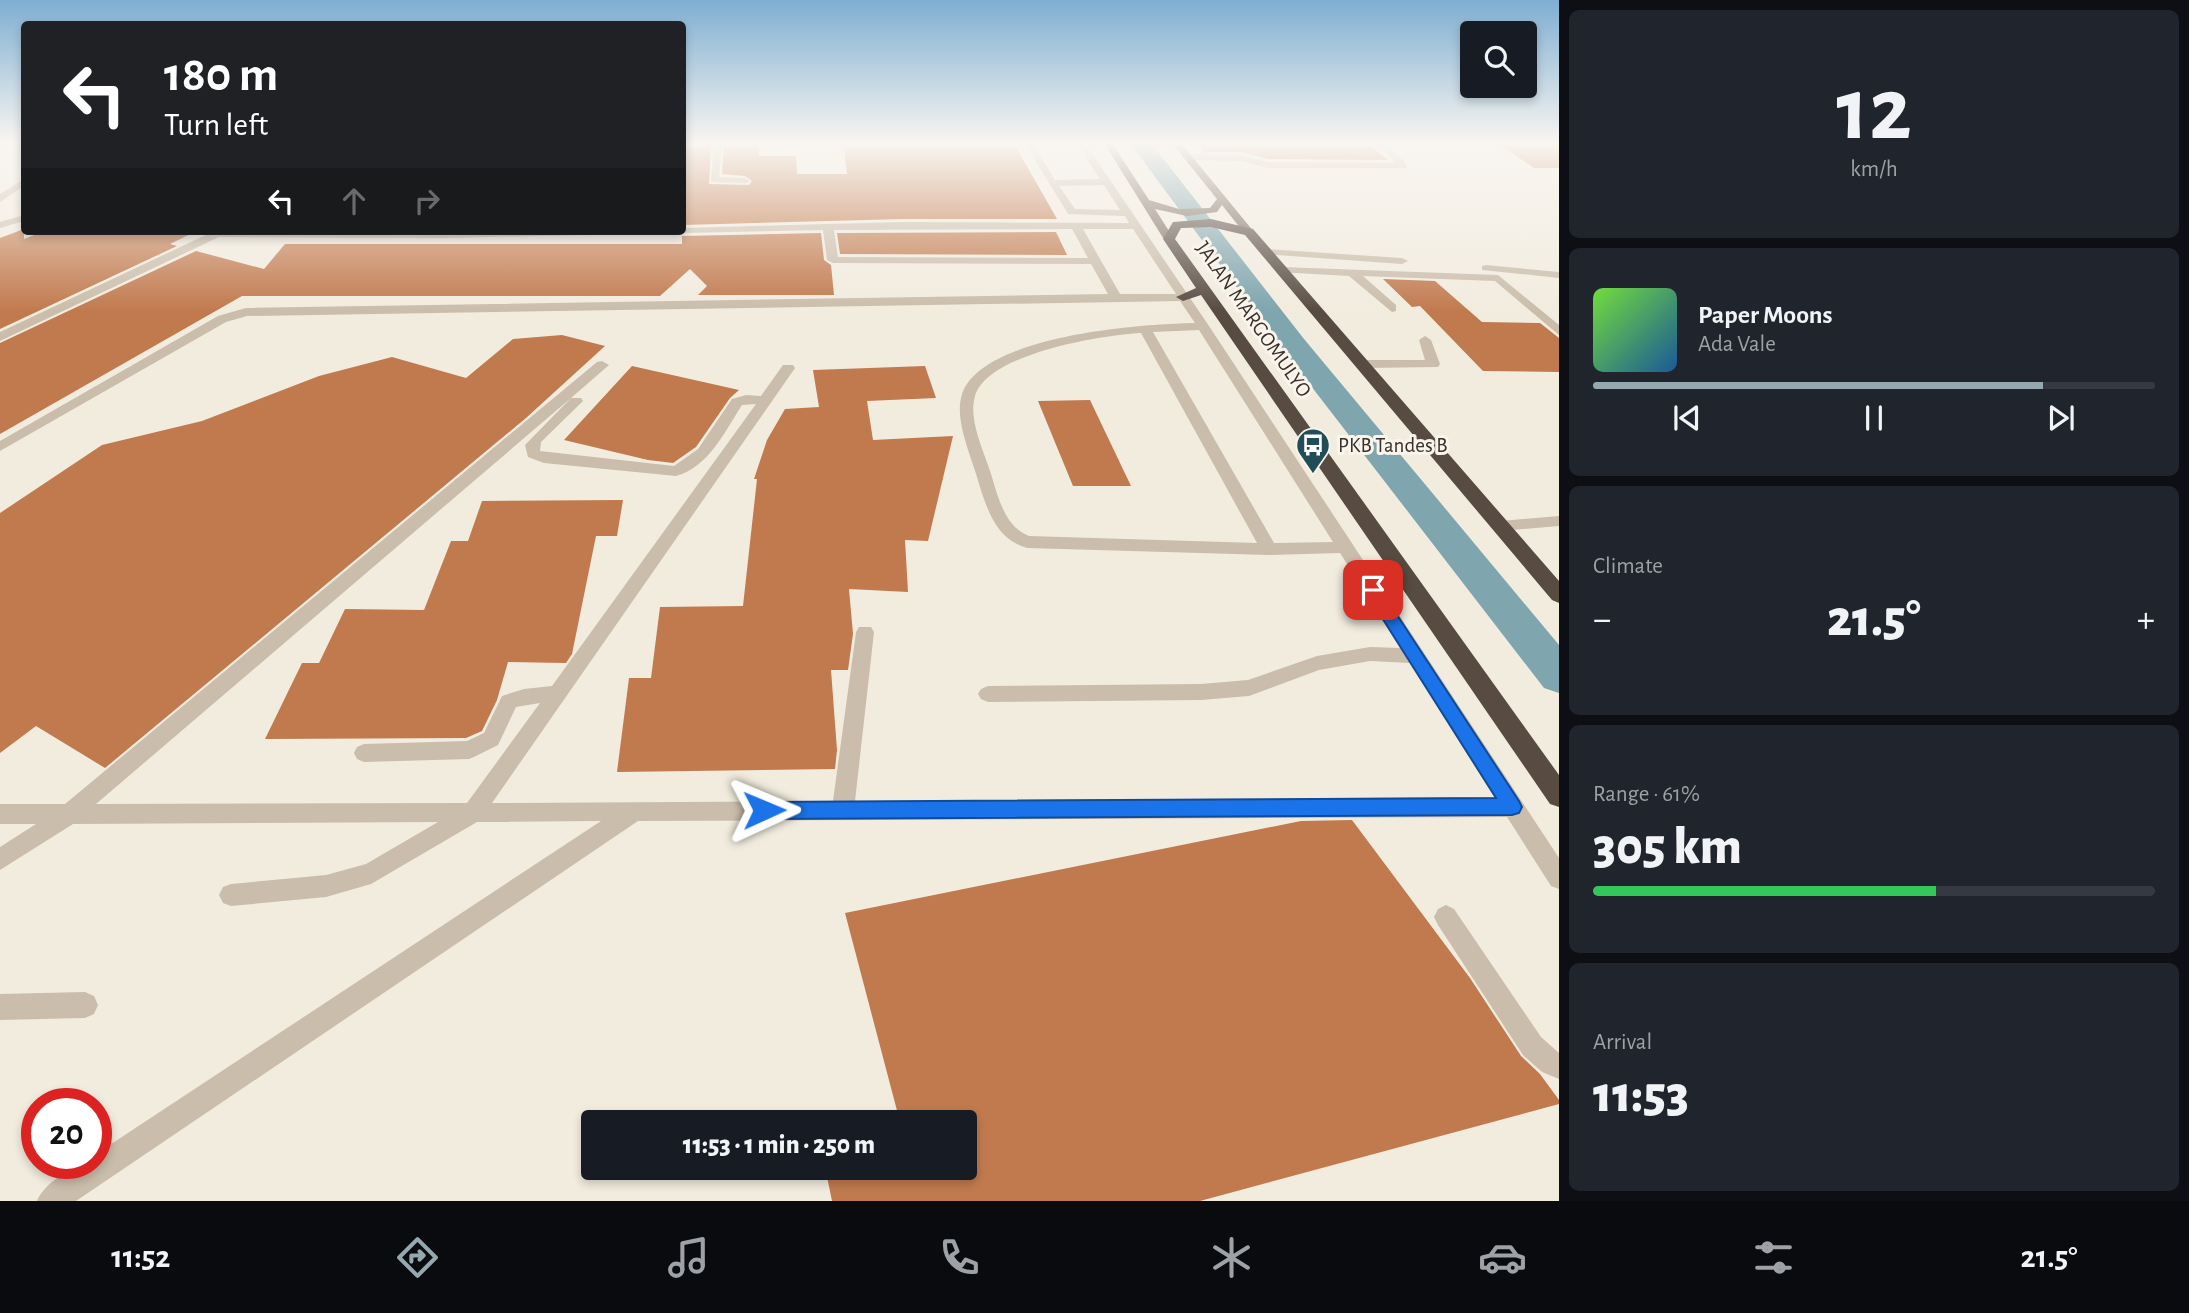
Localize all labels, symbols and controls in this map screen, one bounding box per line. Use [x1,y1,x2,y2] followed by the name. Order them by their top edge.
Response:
[1460,21,1537,98] map controls
[1460,21,1537,98] button: search
[49,49,140,140] icon: left
[164,51,278,100] text: 180 m
[1836,65,1912,156] text: 12
[164,109,268,141] text: Turn left
[1850,158,1898,181] text: km/h
[262,182,300,220] icon: left
[335,182,373,220] icon: ahead
[408,182,446,220] icon: right
[1192,238,1315,401] street label: JALAN MARGOMULYO
[1698,302,1833,328] text: Paper Moons
[1698,333,1776,356] text: Ada Vale
[1668,399,1706,437] icon: previous
[1855,399,1893,437] icon: pause
[2042,399,2080,437] icon: next
[1294,426,1332,475] bus stop icon: PKB Tandes B
[1338,435,1447,456] place label: PKB Tandes B
[1593,555,1663,578] text: Climate
[1343,560,1403,620] pin
[1354,571,1392,609] icon: arrive
[1827,593,1921,645] text: 21.5°
[1593,601,1611,639] text: −
[2137,601,2155,639] text: +
[727,773,801,847] position arrow
[1593,783,1700,806] text: Range · 61%
[1593,821,1742,873] text: 305 km
[1593,1031,1652,1054] text: Arrival
[1593,1069,1689,1121] text: 11:53
[21,1088,112,1179] speed limit sign: 20
[683,1132,875,1158] text: 11:53 · 1 min · 250 m
[393,1233,442,1282] icon: directions
[664,1233,713,1282] icon: music
[935,1233,984,1282] icon: phone
[1207,1233,1256,1282] icon: climate
[1478,1233,1527,1282] icon: car
[1749,1233,1798,1282] icon: filters
[111,1241,170,1273] text: 11:52
[2021,1241,2078,1273] text: 21.5°

